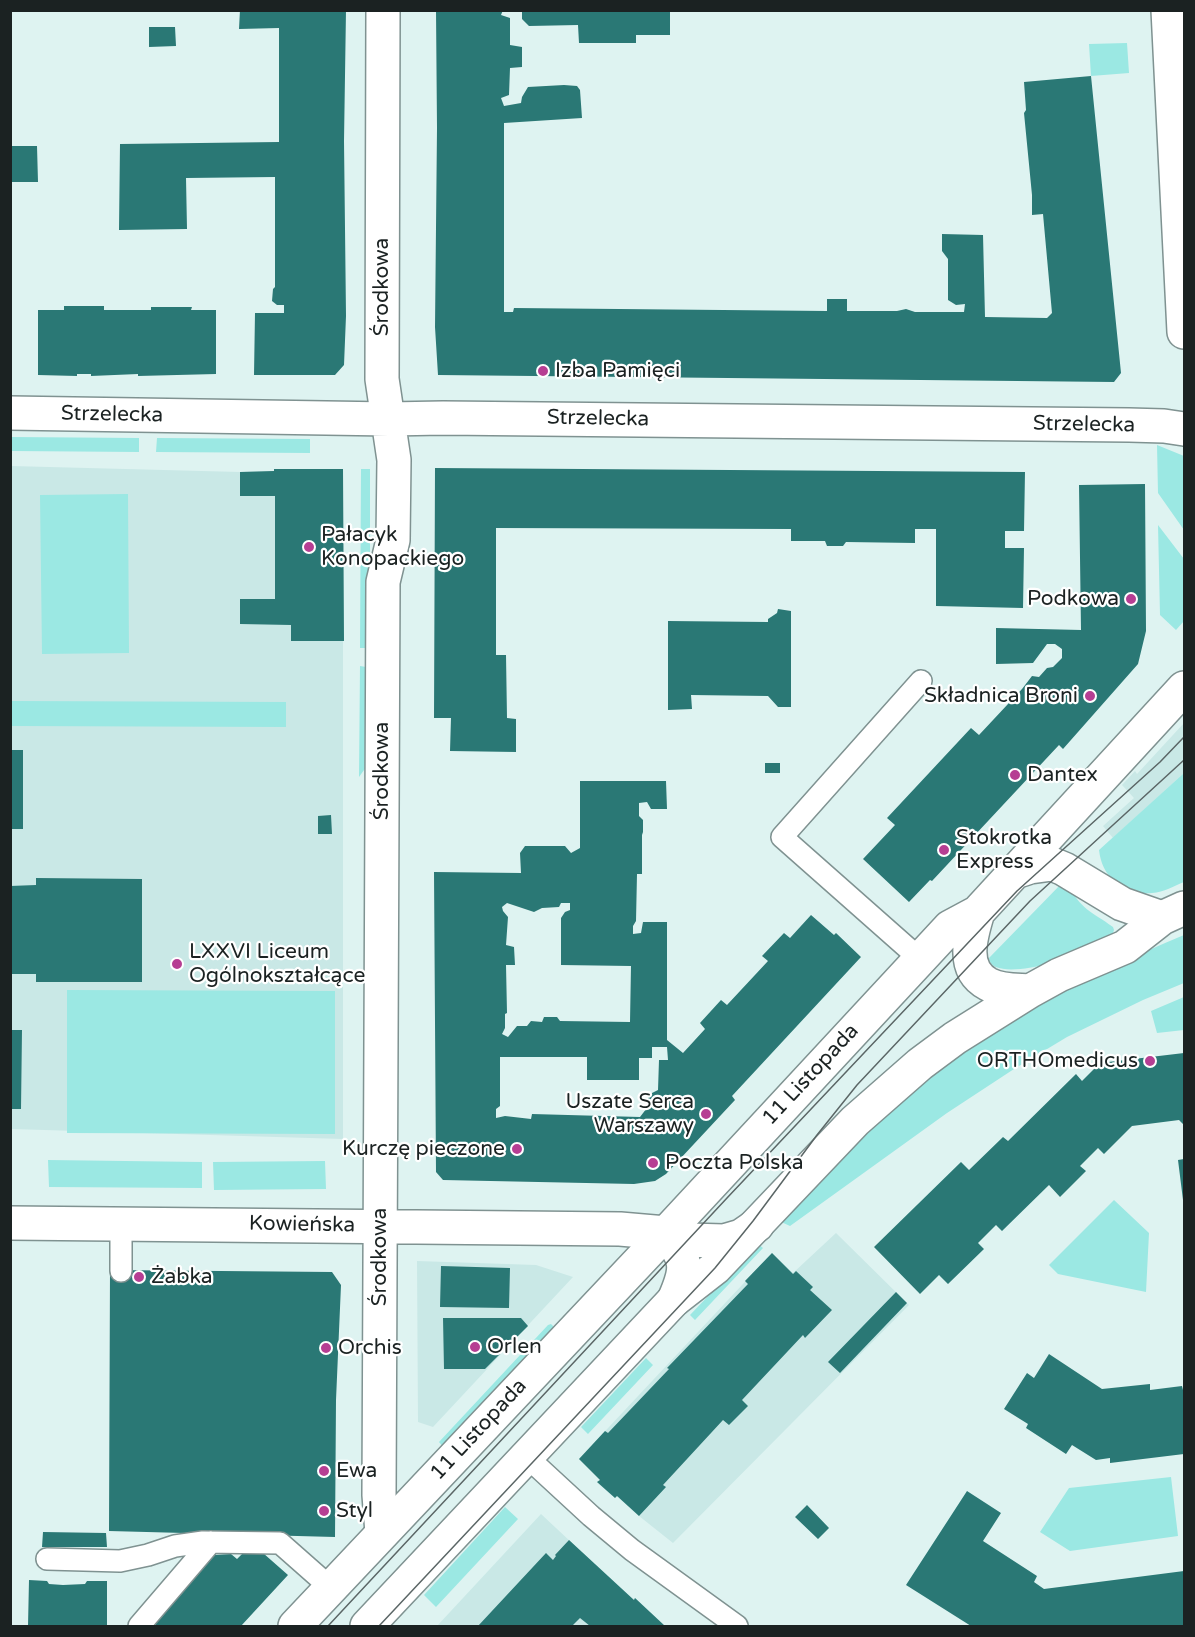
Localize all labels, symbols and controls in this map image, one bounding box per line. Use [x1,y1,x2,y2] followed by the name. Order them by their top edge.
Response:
[369,238,395,336] street label: Środkowa
[555,358,680,384] place label: Izba Pamięci
[536,364,550,378] marker: Izba Pamięci
[61,402,163,428] street label: Strzelecka
[547,406,649,432] street label: Strzelecka
[1033,412,1135,438] street label: Strzelecka
[321,522,464,572] place label: Pałacyk Konopackiego
[302,540,316,554] marker: Pałacyk Konopackiego
[1027,586,1119,612] place label: Podkowa
[1124,592,1138,606] marker: Podkowa
[924,683,1078,709] place label: Składnica Broni
[1083,689,1097,703] marker: Składnica Broni
[369,722,395,820] street label: Środkowa
[1027,762,1098,788] place label: Dantex
[1008,768,1022,782] marker: Dantex
[956,825,1052,875] place label: Stokrotka Express
[937,843,951,857] marker: Stokrotka Express
[189,939,365,989] place label: LXXVI Liceum Ogólnokształcące
[170,957,184,971] marker: LXXVI Liceum Ogólnokształcące
[757,1019,865,1131] street label: 11 Listopada
[977,1048,1138,1074] place label: ORTHOmedicus
[1143,1054,1157,1068] marker: ORTHOmedicus
[566,1089,694,1139] place label: Uszate Serca Warszawy
[699,1107,713,1121] marker: Uszate Serca Warszawy
[342,1136,505,1162] place label: Kurczę pieczone
[510,1142,524,1156] marker: Kurczę pieczone
[665,1150,803,1176] place label: Poczta Polska
[646,1156,660,1170] marker: Poczta Polska
[367,1208,393,1306] street label: Środkowa
[249,1211,355,1239] street label: Kowieńska
[151,1264,212,1290] place label: Żabka
[132,1270,146,1284] marker: Żabka
[487,1334,542,1360] place label: Orlen
[338,1335,402,1361] place label: Orchis
[468,1340,482,1354] marker: Orlen
[319,1341,333,1355] marker: Orchis
[425,1374,533,1486] street label: 11 Listopada
[336,1458,377,1484] place label: Ewa
[317,1464,331,1478] marker: Ewa
[336,1498,373,1524] place label: Styl
[317,1504,331,1518] marker: Styl

